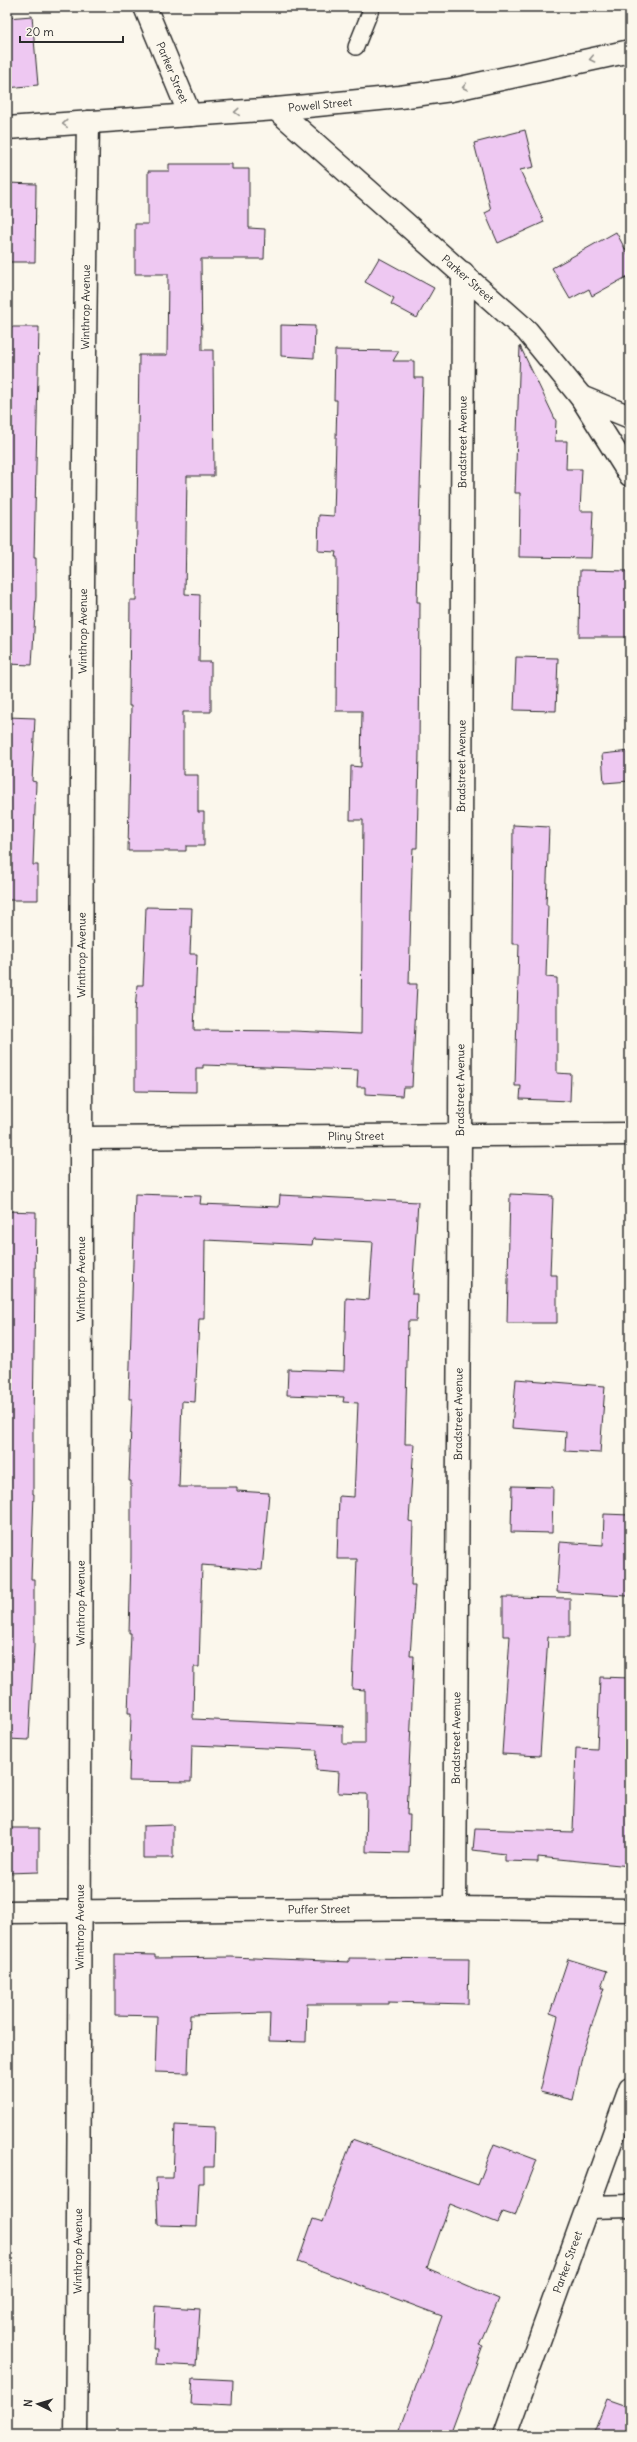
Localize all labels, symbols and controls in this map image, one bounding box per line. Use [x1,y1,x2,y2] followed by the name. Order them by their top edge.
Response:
[20,18,123,44] scale bar
[26,24,54,39] text: 20 m
[153,40,191,106] street label: Parker Street
[589,55,595,63] one-way arrow
[462,83,468,91] one-way arrow
[288,95,353,115] street label: Powell Street
[234,107,240,116] one-way arrow
[62,119,68,128] one-way arrow
[439,252,497,306] street label: Parker Street
[78,264,93,350] street label: Winthrop Avenue
[455,396,470,488] street label: Bradstreet Avenue
[75,588,90,674] street label: Winthrop Avenue
[454,720,468,812] street label: Bradstreet Avenue
[74,912,88,998] street label: Winthrop Avenue
[453,1044,467,1136] street label: Bradstreet Avenue
[328,1129,384,1143] street label: Pliny Street
[74,1236,88,1322] street label: Winthrop Avenue
[451,1368,465,1460] street label: Bradstreet Avenue
[73,1560,88,1646] street label: Winthrop Avenue
[449,1692,463,1784] street label: Bradstreet Avenue
[73,1884,87,1970] street label: Winthrop Avenue
[288,1902,351,1916] street label: Puffer Street
[70,2208,85,2294] street label: Winthrop Avenue
[550,2229,585,2295] street label: Parker Street
[18,2384,58,2424] north arrow
[21,2399,35,2408] text: N

